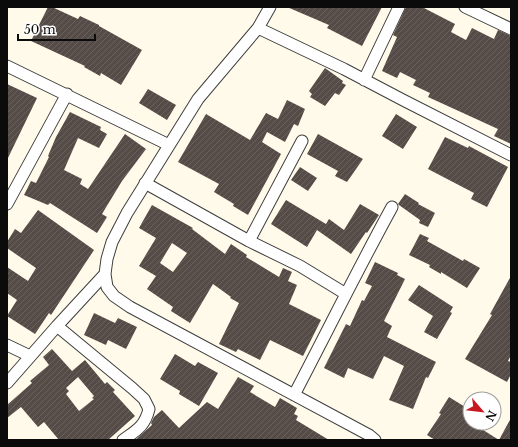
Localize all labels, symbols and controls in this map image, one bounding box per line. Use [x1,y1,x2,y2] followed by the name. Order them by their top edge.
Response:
[18,16,95,42] scale bar
[24,22,56,37] text: 50 m
[462,391,502,431] north arrow
[482,408,499,424] text: N

